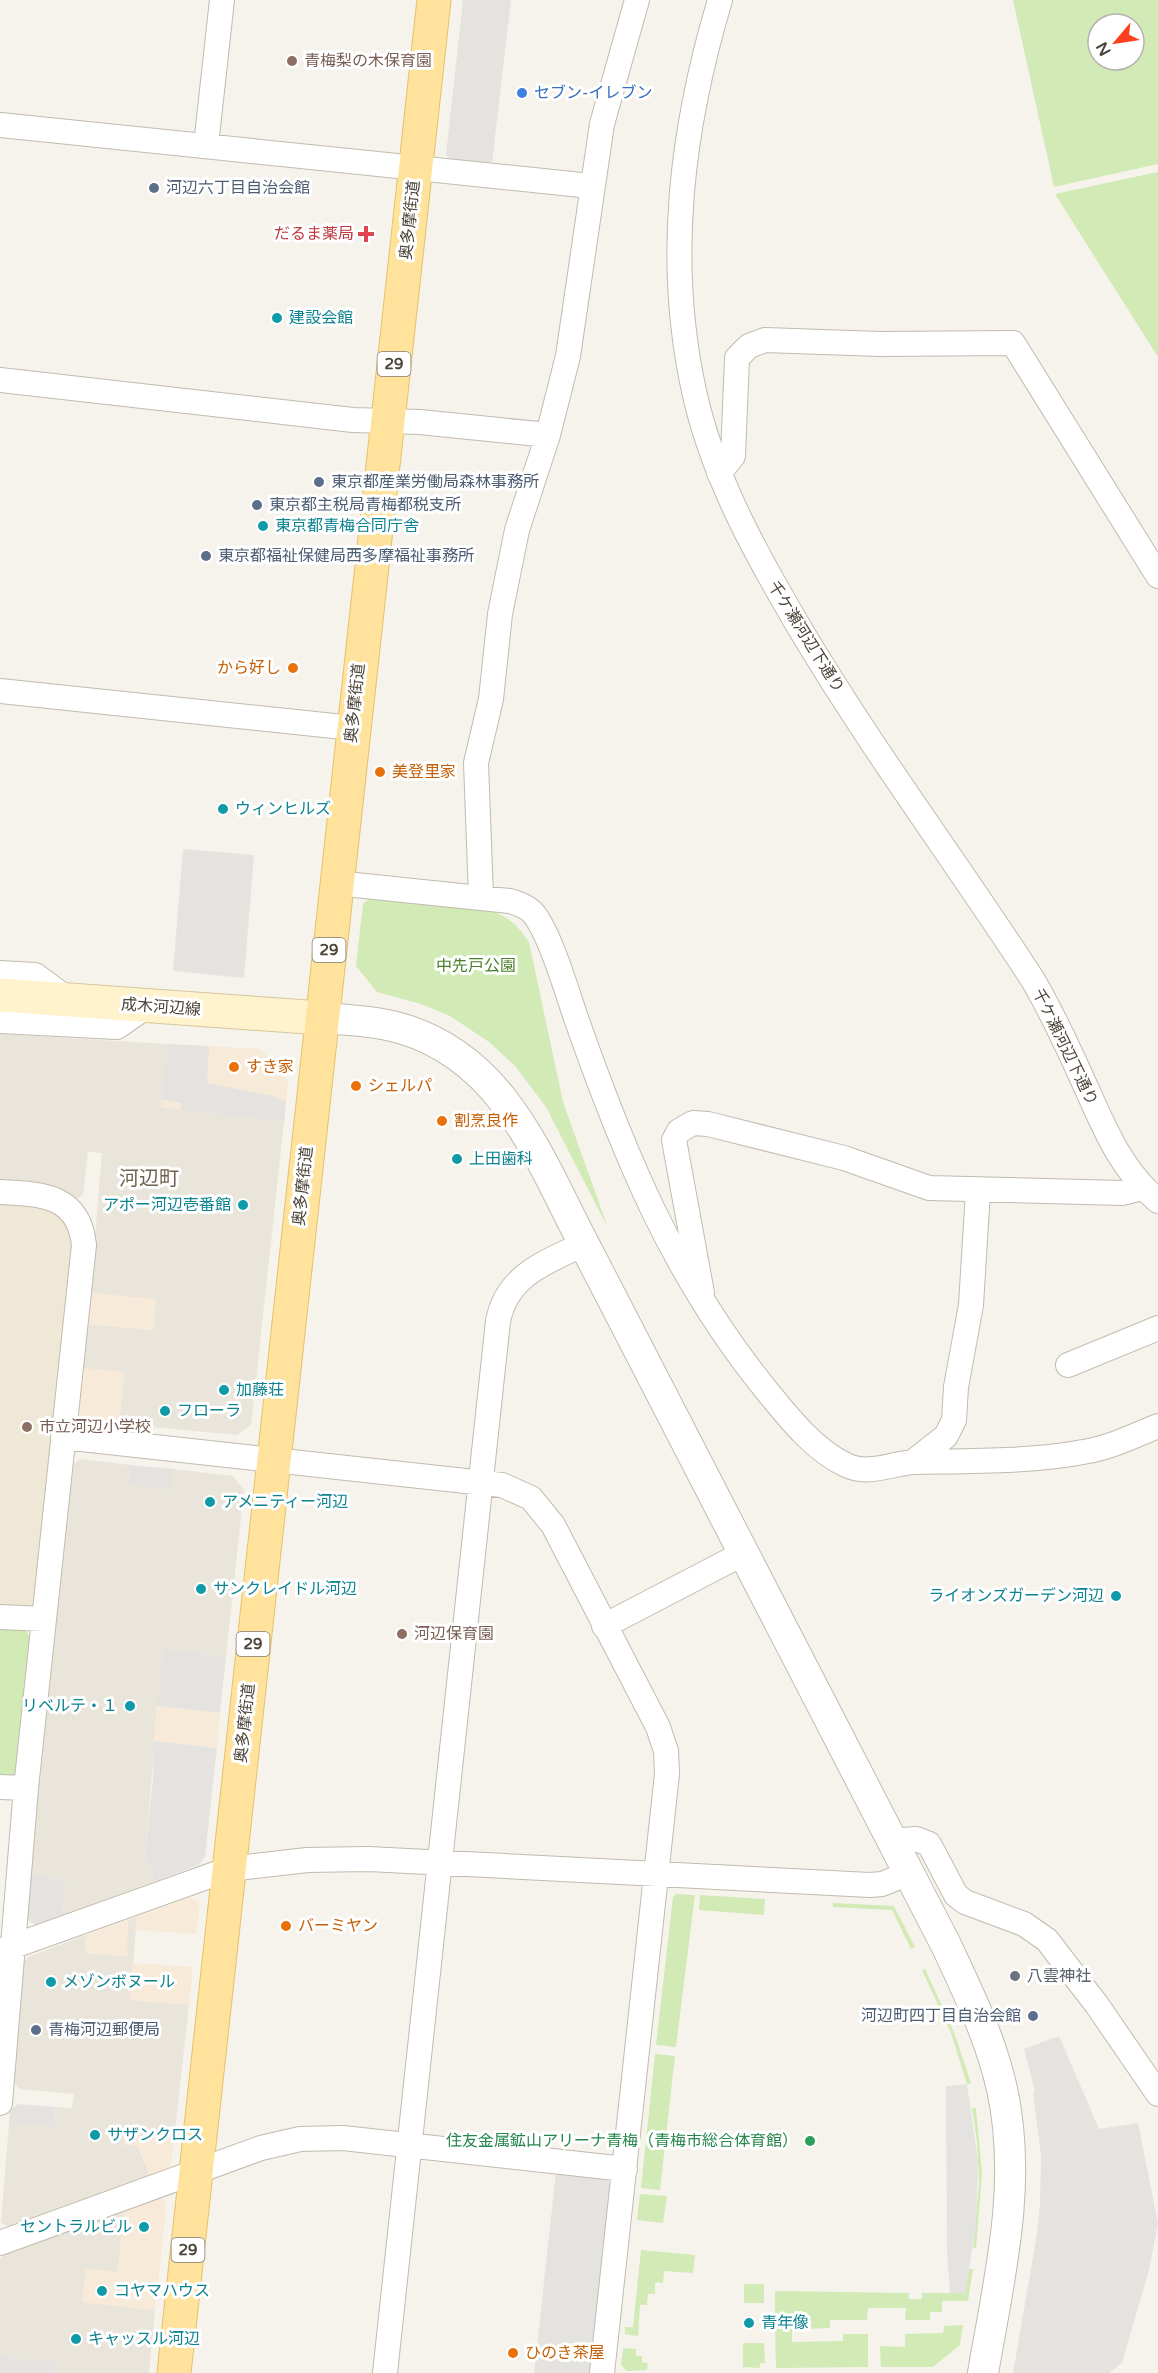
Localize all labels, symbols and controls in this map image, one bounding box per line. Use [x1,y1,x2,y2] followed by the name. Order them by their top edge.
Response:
[1086,12,1146,72] north arrow
[1092,38,1116,59] text: N
[304,51,432,71] place label: 青梅梨の木保育園
[285,54,299,68] marker: 青梅梨の木保育園
[534,83,653,103] place label: セブン-イレブン
[515,86,529,100] marker: セブン-イレブン
[166,178,310,198] place label: 河辺六丁目自治会館
[396,179,424,261] street label: 奥多摩街道
[147,181,161,195] marker: 河辺六丁目自治会館
[274,224,354,244] place label: だるま薬局
[359,227,373,241] marker: だるま薬局
[289,308,353,328] place label: 建設会館
[270,311,284,325] marker: 建設会館
[378,352,410,376] road number: 29
[331,472,539,492] place label: 東京都産業労働局森林事務所
[312,475,326,489] marker: 東京都産業労働局森林事務所
[269,495,461,515] place label: 東京都主税局青梅都税支所
[250,498,264,512] marker: 東京都主税局青梅都税支所
[275,516,419,536] place label: 東京都青梅合同庁舎
[256,519,270,533] marker: 東京都青梅合同庁舎
[218,546,474,566] place label: 東京都福祉保健局西多摩福祉事務所
[199,549,213,563] marker: 東京都福祉保健局西多摩福祉事務所
[764,577,848,697] street label: 千ケ瀬河辺下通り
[217,658,281,678] place label: から好し
[286,661,300,675] marker: から好し
[341,662,369,744] street label: 奥多摩街道
[392,762,456,782] place label: 美登里家
[373,765,387,779] marker: 美登里家
[235,799,331,819] place label: ウィンヒルズ
[216,802,230,816] marker: ウィンヒルズ
[312,938,346,962] road number: 29
[436,956,516,976] park label: 中先戸公園
[1028,985,1102,1109] street label: 千ケ瀬河辺下通り
[120,994,202,1020] street label: 成木河辺線
[246,1057,294,1077] place label: すき家
[227,1060,241,1074] marker: すき家
[368,1076,432,1096] place label: シェルパ
[349,1079,363,1093] marker: シェルパ
[454,1111,518,1131] place label: 割烹良作
[435,1114,449,1128] marker: 割烹良作
[289,1145,317,1227] street label: 奥多摩街道
[469,1149,533,1169] place label: 上田歯科
[450,1152,464,1166] marker: 上田歯科
[119,1167,179,1191] district label: 河辺町
[103,1195,231,1215] place label: アポー河辺壱番館
[236,1198,250,1212] marker: アポー河辺壱番館
[236,1380,284,1400] place label: 加藤荘
[217,1383,231,1397] marker: 加藤荘
[177,1401,241,1421] place label: フローラ
[158,1404,172,1418] marker: フローラ
[39,1417,151,1437] place label: 市立河辺小学校
[20,1420,34,1434] marker: 市立河辺小学校
[222,1492,348,1512] place label: アメニティー河辺
[203,1495,217,1509] marker: アメニティー河辺
[213,1579,357,1599] place label: サンクレイドル河辺
[194,1582,208,1596] marker: サンクレイドル河辺
[928,1586,1104,1606] place label: ライオンズガーデン河辺
[1109,1589,1123,1603] marker: ライオンズガーデン河辺
[414,1624,494,1644] place label: 河辺保育園
[395,1627,409,1641] marker: 河辺保育園
[236,1632,270,1656] road number: 29
[231,1682,259,1764] street label: 奥多摩街道
[22,1696,118,1716] place label: リベルテ・１
[123,1699,137,1713] marker: リベルテ・１
[298,1916,378,1936] place label: バーミヤン
[279,1919,293,1933] marker: バーミヤン
[1027,1966,1091,1986] place label: 八雲神社
[1008,1969,1022,1983] marker: 八雲神社
[63,1972,175,1992] place label: メゾンボヌール
[44,1975,58,1989] marker: メゾンボヌール
[861,2006,1021,2026] place label: 河辺町四丁目自治会館
[1026,2009,1040,2023] marker: 河辺町四丁目自治会館
[48,2020,160,2040] place label: 青梅河辺郵便局
[29,2023,43,2037] marker: 青梅河辺郵便局
[107,2125,203,2145] place label: サザンクロス
[88,2128,102,2142] marker: サザンクロス
[446,2131,798,2151] place label: 住友金属鉱山アリーナ青梅（青梅市総合体育館）
[803,2134,817,2148] marker: 住友金属鉱山アリーナ青梅（青梅市総合体育館）
[20,2217,132,2237] place label: セントラルビル
[137,2220,151,2234] marker: セントラルビル
[172,2238,204,2262] road number: 29
[114,2281,210,2301] place label: コヤマハウス
[95,2284,109,2298] marker: コヤマハウス
[761,2313,809,2333] place label: 青年像
[742,2316,756,2330] marker: 青年像
[88,2329,200,2349] place label: キャッスル河辺
[69,2332,83,2346] marker: キャッスル河辺
[525,2343,605,2363] place label: ひのき茶屋
[506,2346,520,2360] marker: ひのき茶屋

